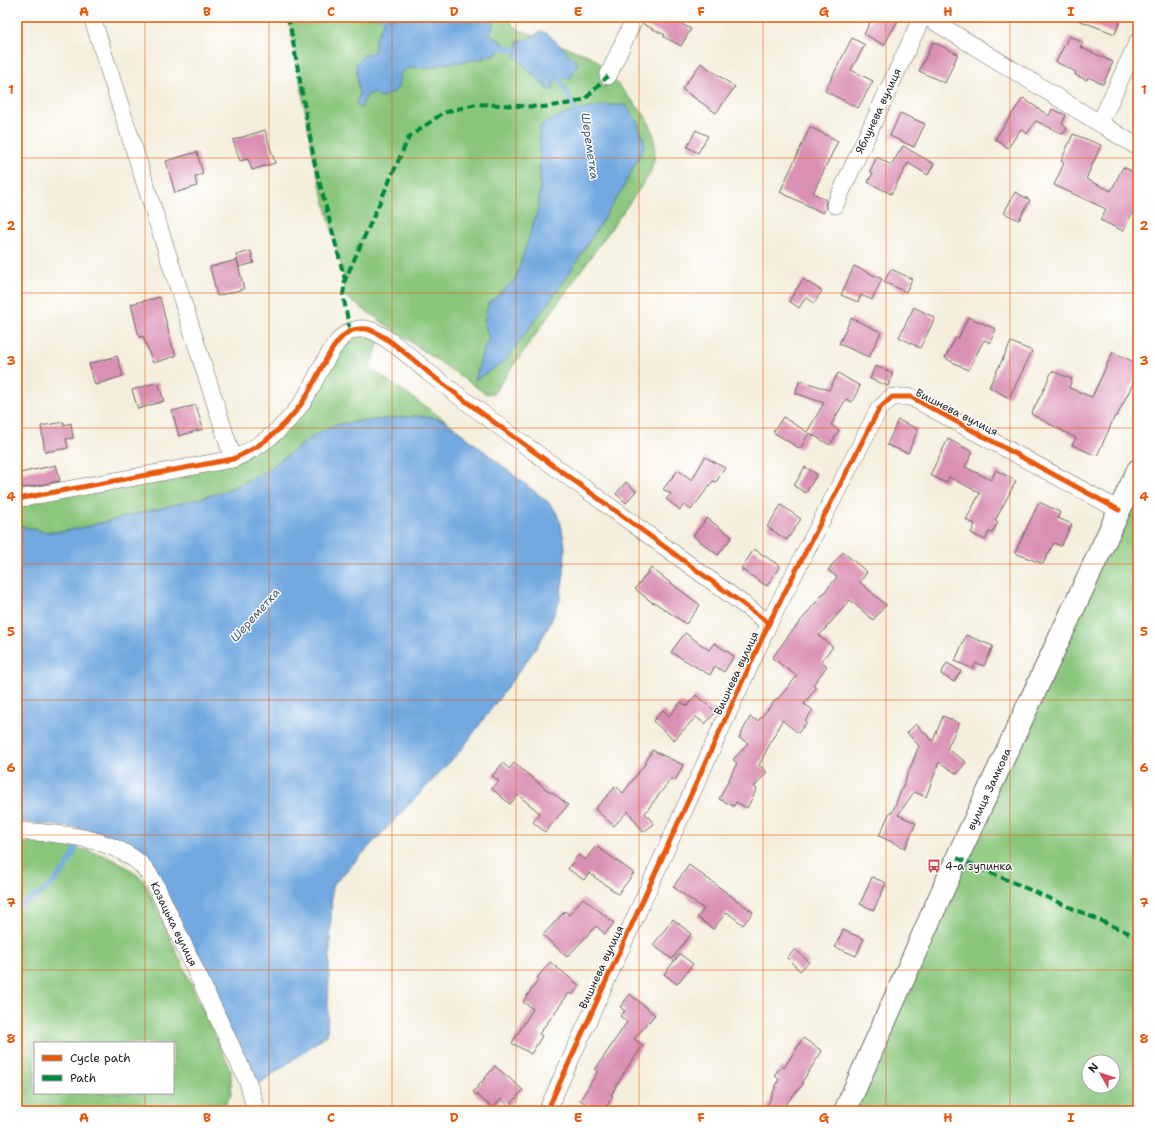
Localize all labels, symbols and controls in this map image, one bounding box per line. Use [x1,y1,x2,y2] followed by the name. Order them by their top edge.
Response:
[79,3,89,20] text: A
[203,3,211,20] text: B
[327,3,335,20] text: C
[449,3,459,20] text: D
[574,3,583,20] text: E
[697,3,705,20] text: F
[819,3,830,20] text: G
[943,3,953,20] text: H
[1067,3,1075,20] text: I
[852,66,905,156] street label: Яблунева вулиця
[8,81,14,98] text: 1
[1141,81,1147,98] text: 1
[577,112,603,180] water label: Шереметка
[6,217,16,234] text: 2
[1139,217,1149,234] text: 2
[6,352,16,369] text: 3
[1139,352,1149,369] text: 3
[913,385,1001,440] street label: Вишнева вулиця
[6,488,16,505] text: 4
[1139,488,1149,505] text: 4
[227,585,283,645] water label: Шереметка
[7,623,15,640] text: 5
[1140,623,1148,640] text: 5
[711,629,762,717] street label: Вишнева вулиця
[964,746,1015,833] street label: вулиця Замкова
[6,759,16,776] text: 6
[1139,759,1149,776] text: 6
[926,858,942,874] bus stop icon: 4-а зупинка
[945,859,1012,874] place label: 4-а зупинка
[147,879,201,969] street label: Козацька вулиця
[6,894,16,911] text: 7
[1139,894,1149,911] text: 7
[576,923,627,1011] street label: Вишнева вулиця
[6,1030,16,1047] text: 8
[1139,1030,1149,1047] text: 8
[34,1042,174,1094] legend
[70,1050,131,1066] text: Cycle path
[1081,1054,1121,1094] north arrow
[1085,1060,1102,1076] text: N
[70,1070,96,1086] text: Path
[79,1109,89,1126] text: A
[203,1109,211,1126] text: B
[327,1109,335,1126] text: C
[449,1109,459,1126] text: D
[574,1109,583,1126] text: E
[697,1109,705,1126] text: F
[819,1109,830,1126] text: G
[943,1109,953,1126] text: H
[1067,1109,1075,1126] text: I

